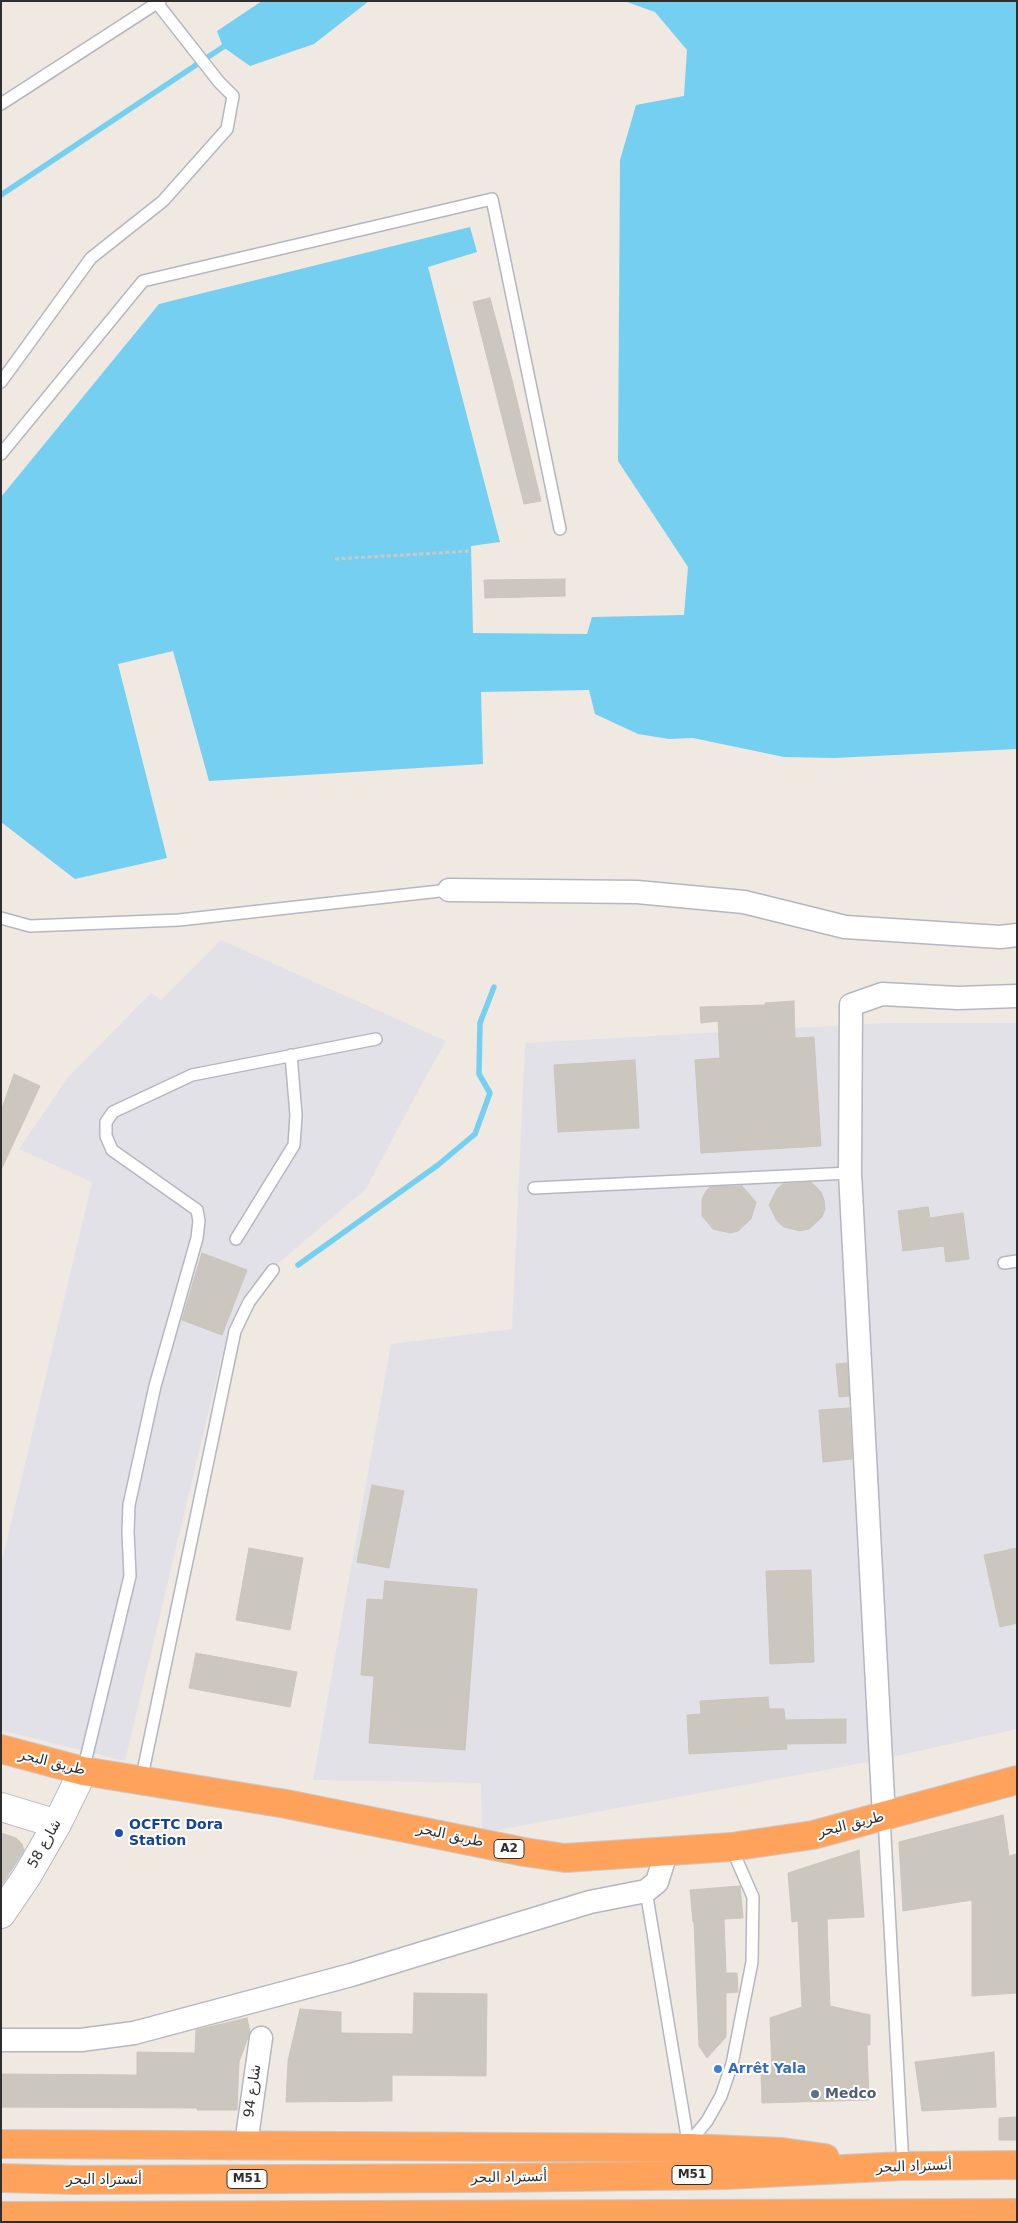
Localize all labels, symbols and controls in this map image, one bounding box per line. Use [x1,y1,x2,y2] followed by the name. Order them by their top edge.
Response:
[17,1747,87,1779] street label: طريق البحر
[816,1809,886,1841] street label: طريق البحر
[25,1817,65,1871] street label: شارع 58
[129,1817,223,1850] place label: OCFTC Dora Station
[415,1821,485,1851] street label: طريق البحر
[113,1827,125,1839] marker: OCFTC Dora Station
[494,1840,524,1858] road number: A2
[728,2061,806,2077] place label: Arrêt Yala
[241,2063,265,2119] street label: شارع 94
[712,2063,724,2075] marker: Arrêt Yala
[825,2086,876,2102] place label: Medco
[809,2088,821,2100] marker: Medco
[876,2157,952,2177] street label: أتستراد البحر
[672,2166,712,2184] road number: M51
[471,2169,547,2187] street label: أتستراد البحر
[227,2170,267,2188] road number: M51
[66,2172,142,2188] street label: أتستراد البحر

